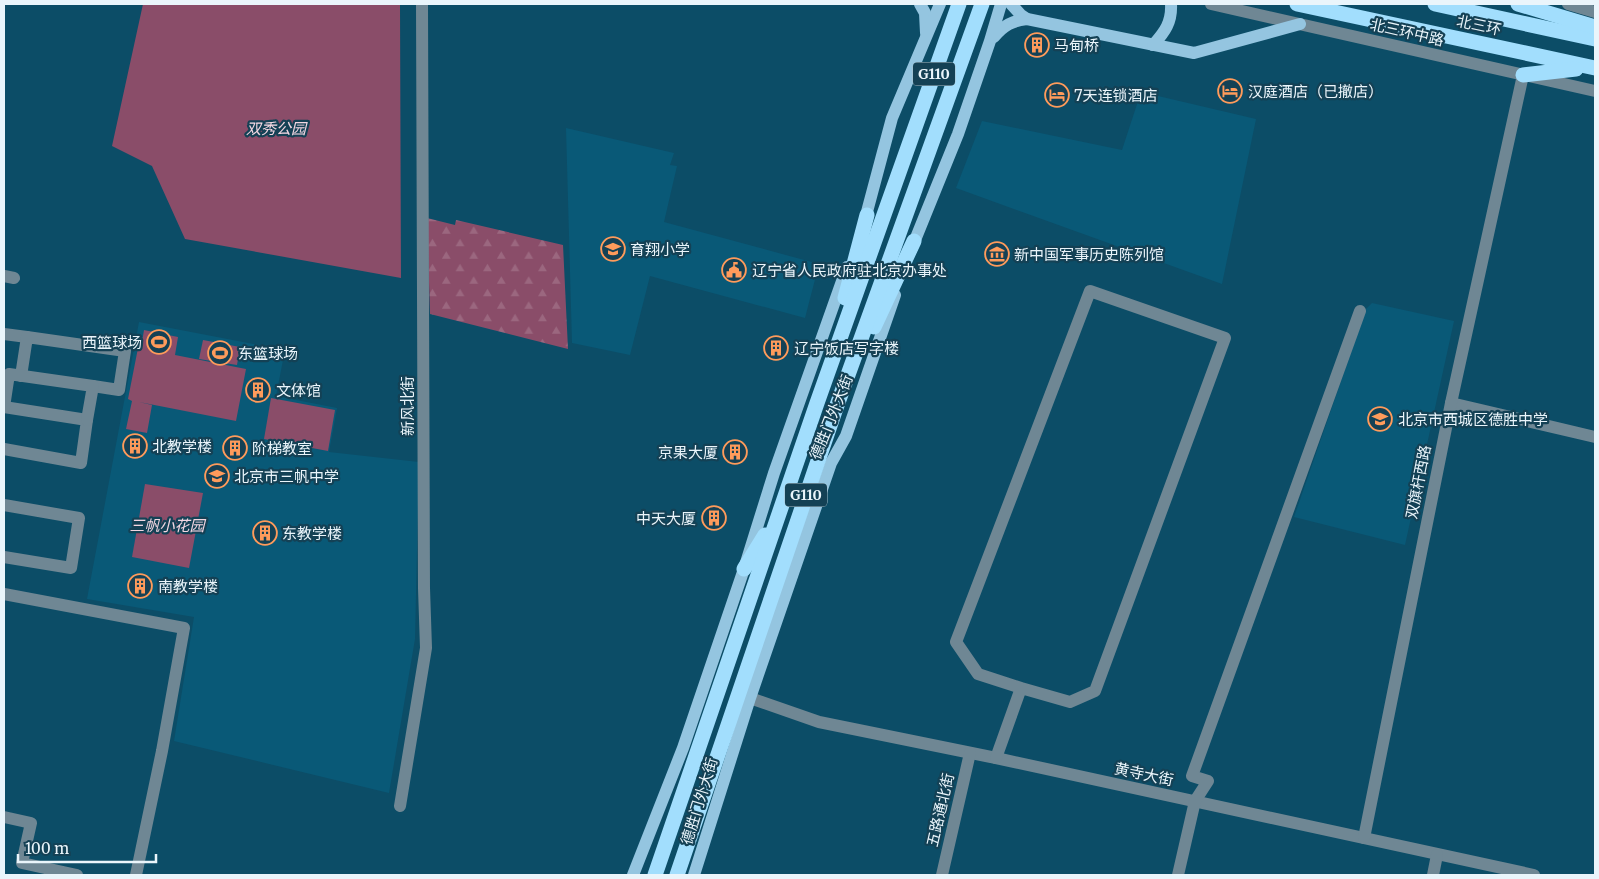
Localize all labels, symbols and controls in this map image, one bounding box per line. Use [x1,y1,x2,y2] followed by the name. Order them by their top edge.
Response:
[1455,11,1503,39] street label: 北三环
[1368,14,1446,50] street label: 北三环中路
[1024,32,1050,58] building icon: 马甸桥
[1054,36,1099,55] place label: 马甸桥
[913,62,955,86] road number: G110
[1217,78,1243,104] hotel icon: 汉庭酒店（已撤店）
[1044,82,1070,108] hotel icon: 7天连锁酒店
[1248,82,1383,101] place label: 汉庭酒店（已撤店）
[1074,86,1158,105] place label: 7天连锁酒店
[246,119,308,138] park label: 双秀公园
[600,236,626,262] school or university icon: 育翔小学
[630,240,690,259] place label: 育翔小学
[984,241,1010,267] museum icon: 新中国军事历史陈列馆
[1014,245,1164,264] place label: 新中国军事历史陈列馆
[721,257,747,283] public building icon: 辽宁省人民政府驻北京办事处
[752,261,947,280] place label: 辽宁省人民政府驻北京办事处
[146,329,172,355] sports icon: 西篮球场
[82,333,142,352] place label: 西篮球场
[763,335,789,361] building icon: 辽宁饭店写字楼
[794,339,899,358] place label: 辽宁饭店写字楼
[207,340,233,366] sports icon: 东篮球场
[238,344,298,363] place label: 东篮球场
[805,372,857,462] street label: 德胜门外大街
[398,376,417,436] street label: 新风北街
[245,377,271,403] building icon: 文体馆
[276,381,321,400] place label: 文体馆
[1367,406,1393,432] school or university icon: 北京市西城区德胜中学
[1398,410,1548,429] place label: 北京市西城区德胜中学
[122,433,148,459] building icon: 北教学楼
[222,435,248,461] building icon: 阶梯教室
[152,437,212,456] place label: 北教学楼
[252,439,312,458] place label: 阶梯教室
[722,439,748,465] building icon: 京果大厦
[658,443,718,462] place label: 京果大厦
[1402,443,1434,521] street label: 双旗杆西路
[204,463,230,489] school or university icon: 北京市三帆中学
[234,467,339,486] place label: 北京市三帆中学
[785,484,827,506] road number: G110
[701,505,727,531] building icon: 中天大厦
[636,509,696,528] place label: 中天大厦
[129,516,206,535] park label: 三帆小花园
[252,520,278,546] building icon: 东教学楼
[282,524,342,543] place label: 东教学楼
[127,573,153,599] building icon: 南教学楼
[158,577,218,596] place label: 南教学楼
[677,755,721,847] street label: 德胜门外大街
[1113,758,1175,790] street label: 黄寺大街
[922,771,958,849] street label: 五路通北街
[18,832,155,864] scale bar
[25,839,69,858] text: 100 m

